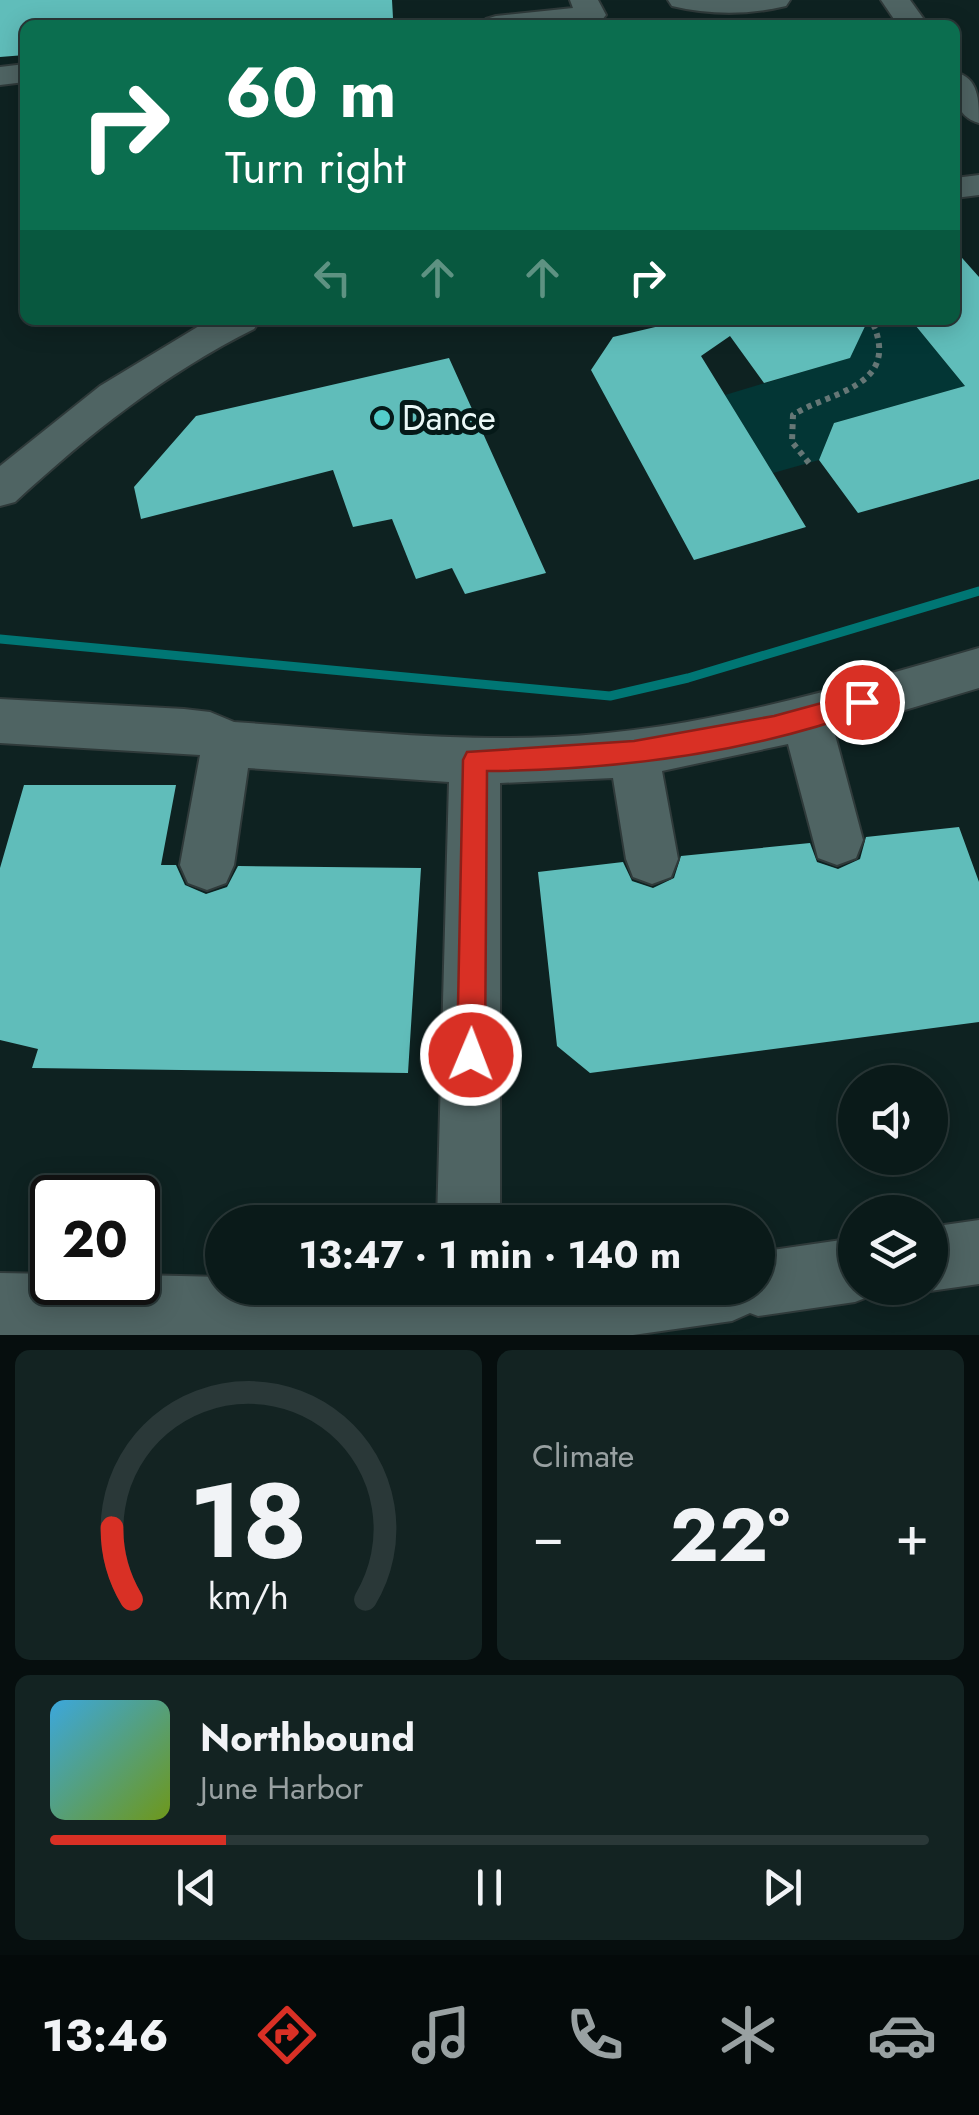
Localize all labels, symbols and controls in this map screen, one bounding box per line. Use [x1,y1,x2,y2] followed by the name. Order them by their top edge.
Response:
[225,42,397,143] text: 60 m
[60,60,190,190] icon: right
[225,135,406,200] text: Turn right
[305,250,360,305] icon: left
[410,250,465,305] icon: ahead
[515,250,570,305] icon: ahead
[620,250,675,305] icon: right
[402,393,496,443] place label: Dance
[371,407,393,429] marker: Dance
[820,660,905,745] pin
[835,675,890,730] icon: arrive
[419,1003,523,1107] position arrow
[838,1065,948,1305] map controls
[838,1065,948,1175] button: sound
[30,1175,160,1305] speed limit sign: 20
[838,1195,948,1305] button: layers
[299,1227,681,1282] text: 13:47 · 1 min · 140 m
[532,1433,634,1479] text: Climate
[189,1446,308,1596] text: 18
[669,1481,790,1589] text: 22°
[532,1496,564,1576] text: −
[895,1496,929,1576] text: +
[208,1571,289,1622] text: km/h
[200,1710,415,1765] text: Northbound
[200,1765,363,1811] text: June Harbor
[169,1860,224,1915] icon: previous
[462,1860,517,1915] icon: pause
[755,1860,810,1915] icon: next
[252,2000,322,2070] icon: directions
[406,2000,476,2070] icon: music
[560,2000,630,2070] icon: phone
[713,2000,783,2070] icon: climate
[867,2000,937,2070] icon: car
[42,2003,169,2068] text: 13:46

